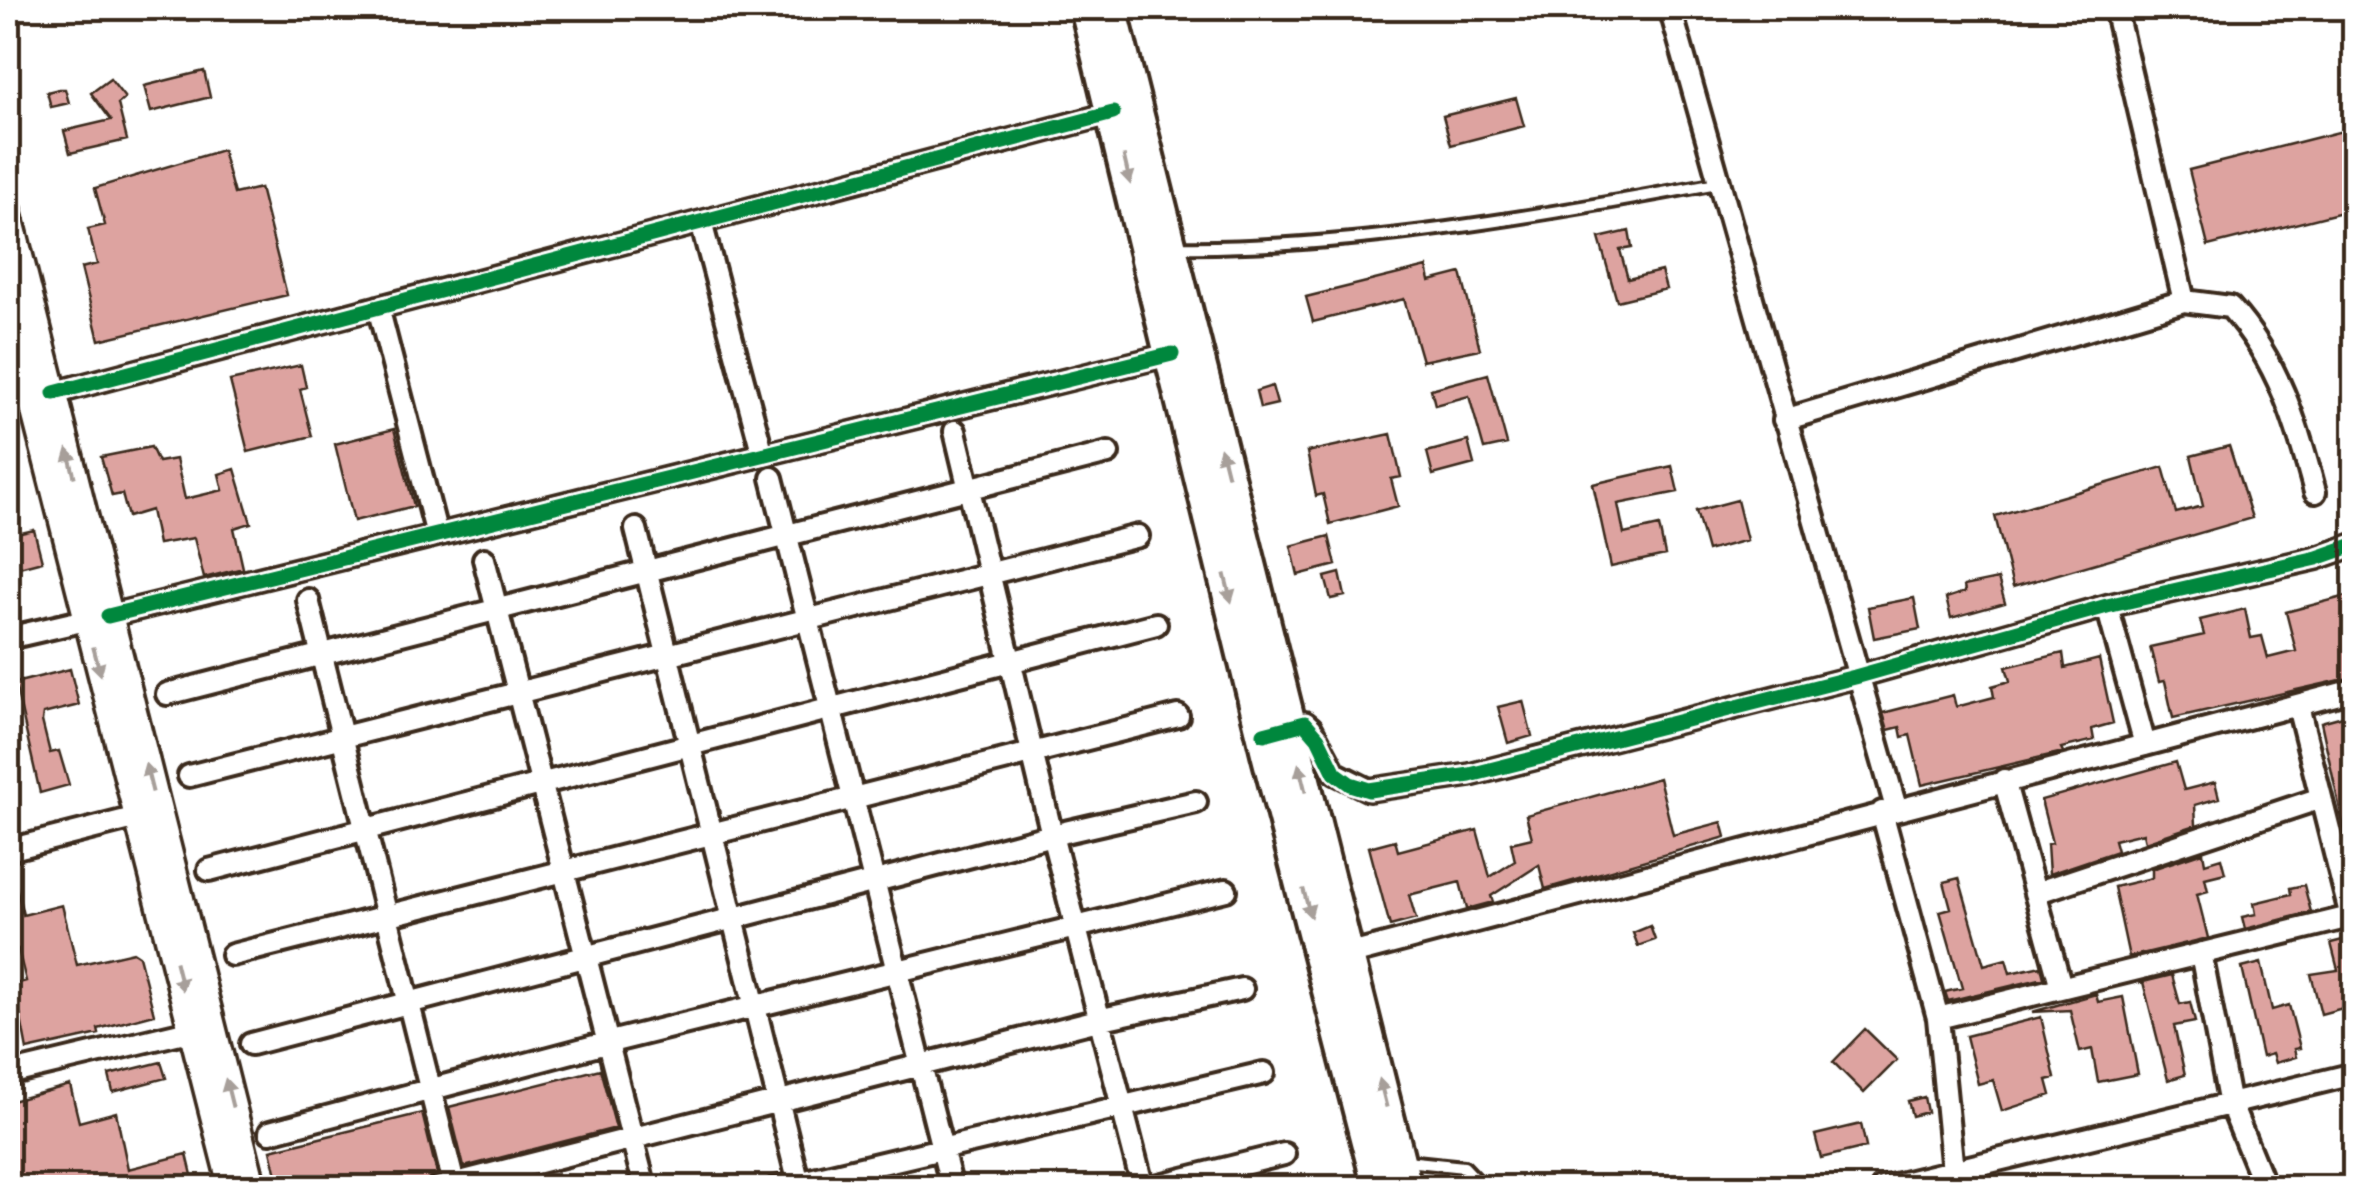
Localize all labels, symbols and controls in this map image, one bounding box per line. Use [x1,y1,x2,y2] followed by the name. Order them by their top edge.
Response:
[1120,155,1135,186] one-way arrow
[1215,446,1231,477] one-way arrow
[62,447,78,478] one-way arrow
[1221,573,1236,604] one-way arrow
[90,646,106,677] one-way arrow
[141,762,156,793] one-way arrow
[1294,762,1309,793] one-way arrow
[1300,888,1316,919] one-way arrow
[171,961,187,992] one-way arrow
[221,1077,237,1108] one-way arrow
[1374,1077,1390,1108] one-way arrow

